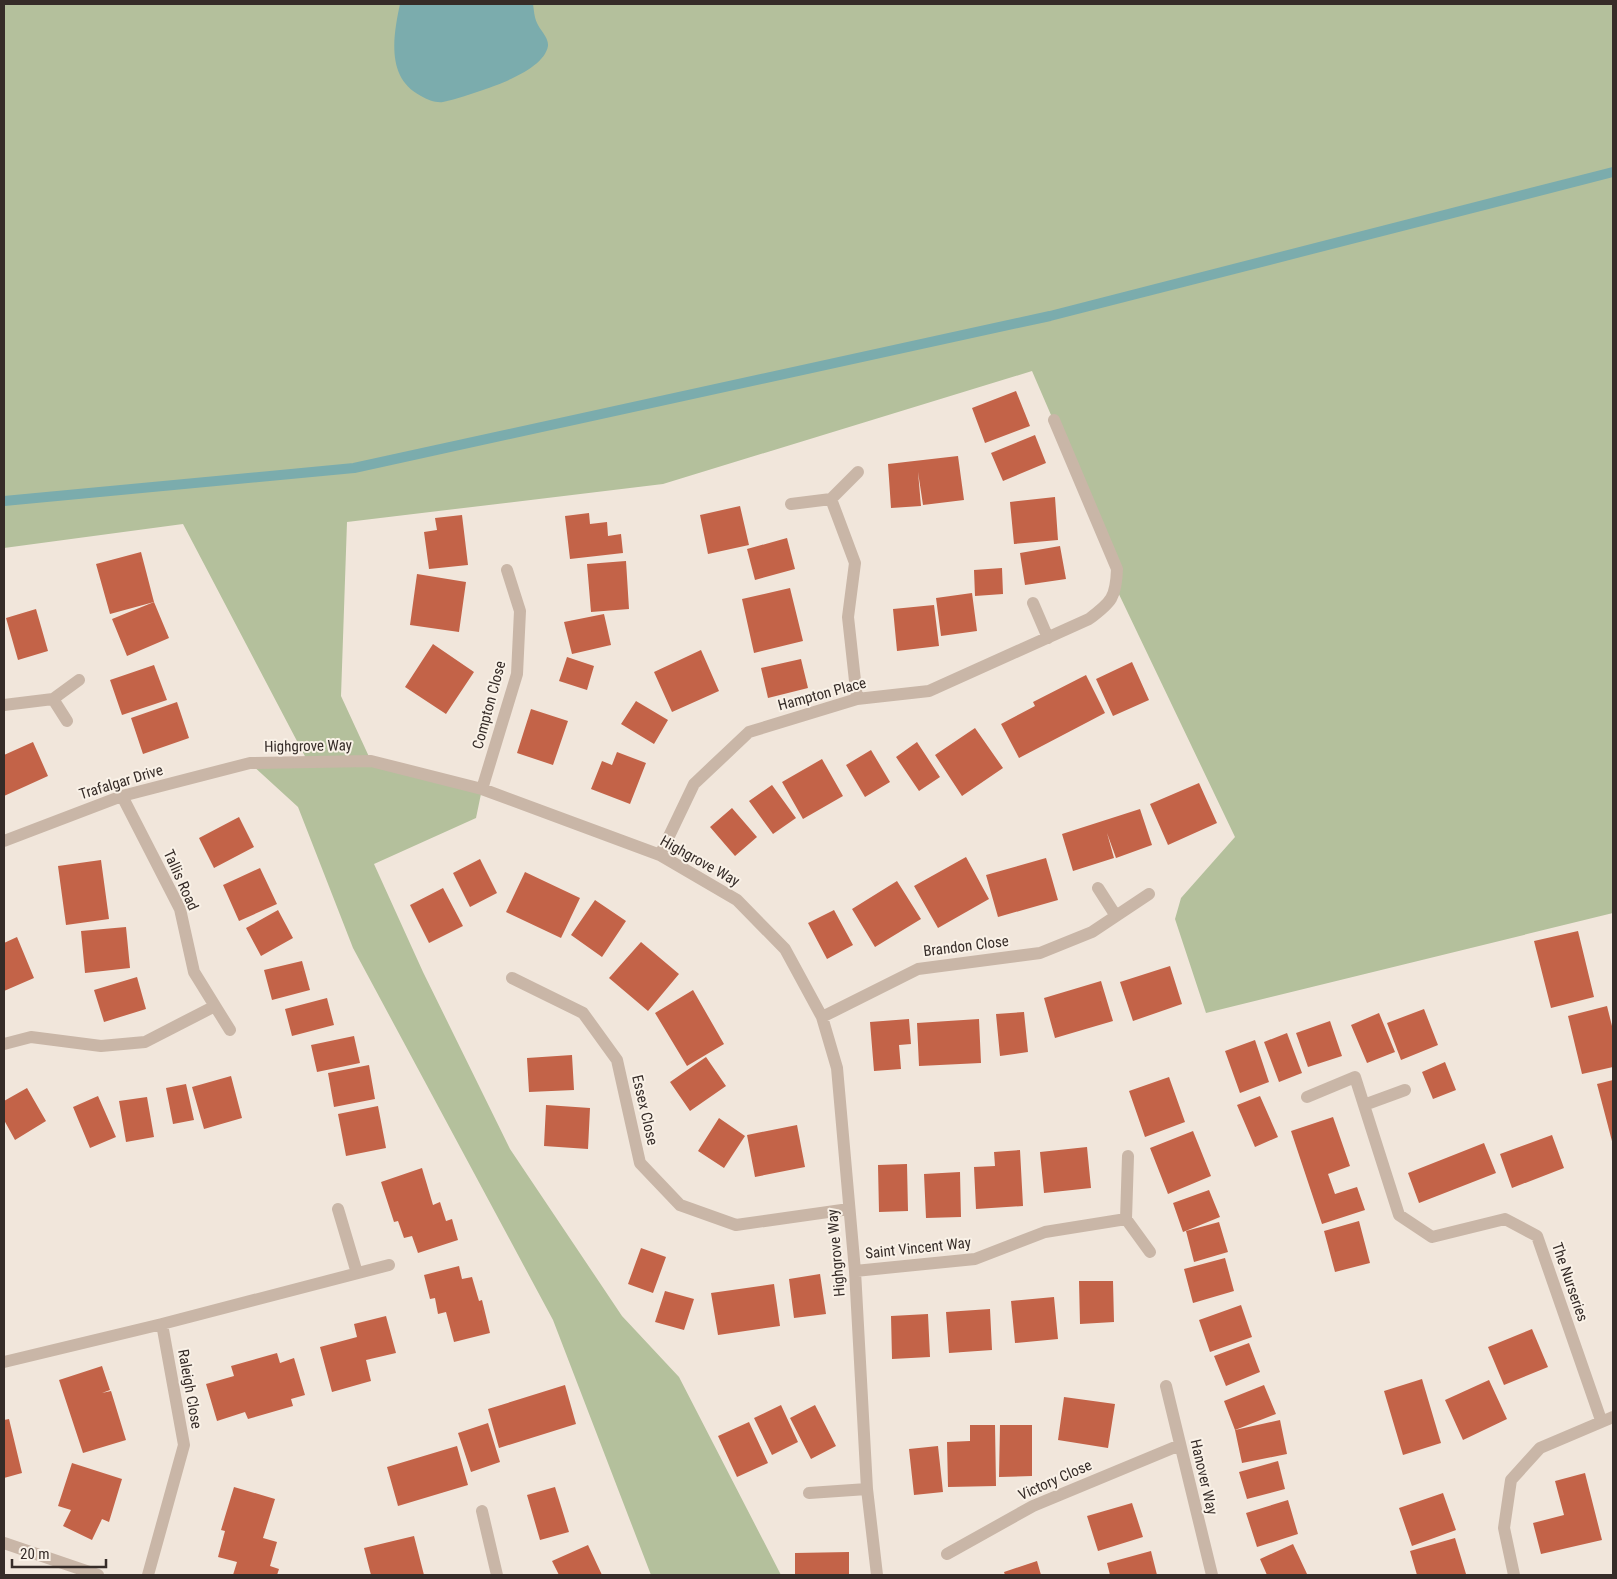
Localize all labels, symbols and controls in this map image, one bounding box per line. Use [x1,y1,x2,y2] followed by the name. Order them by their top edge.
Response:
[469,659,509,751] street label: Compton Close
[776,674,868,714] street label: Hampton Place
[264,736,352,756] street label: Highgrove Way
[77,761,165,803] street label: Trafalgar Drive
[657,832,743,890] street label: Highgrove Way
[160,847,202,913] street label: Tallis Road
[922,932,1010,960] street label: Brandon Close
[628,1073,662,1147] street label: Essex Close
[823,1208,849,1298] street label: Highgrove Way
[864,1233,972,1263] street label: Saint Vincent Way
[1548,1240,1592,1324] street label: The Nurseries
[174,1348,206,1430] street label: Raleigh Close
[1187,1437,1221,1517] street label: Hanover Way
[1016,1456,1094,1504] street label: Victory Close
[12,1536,106,1568] scale bar
[20,1545,50,1563] text: 20 m

